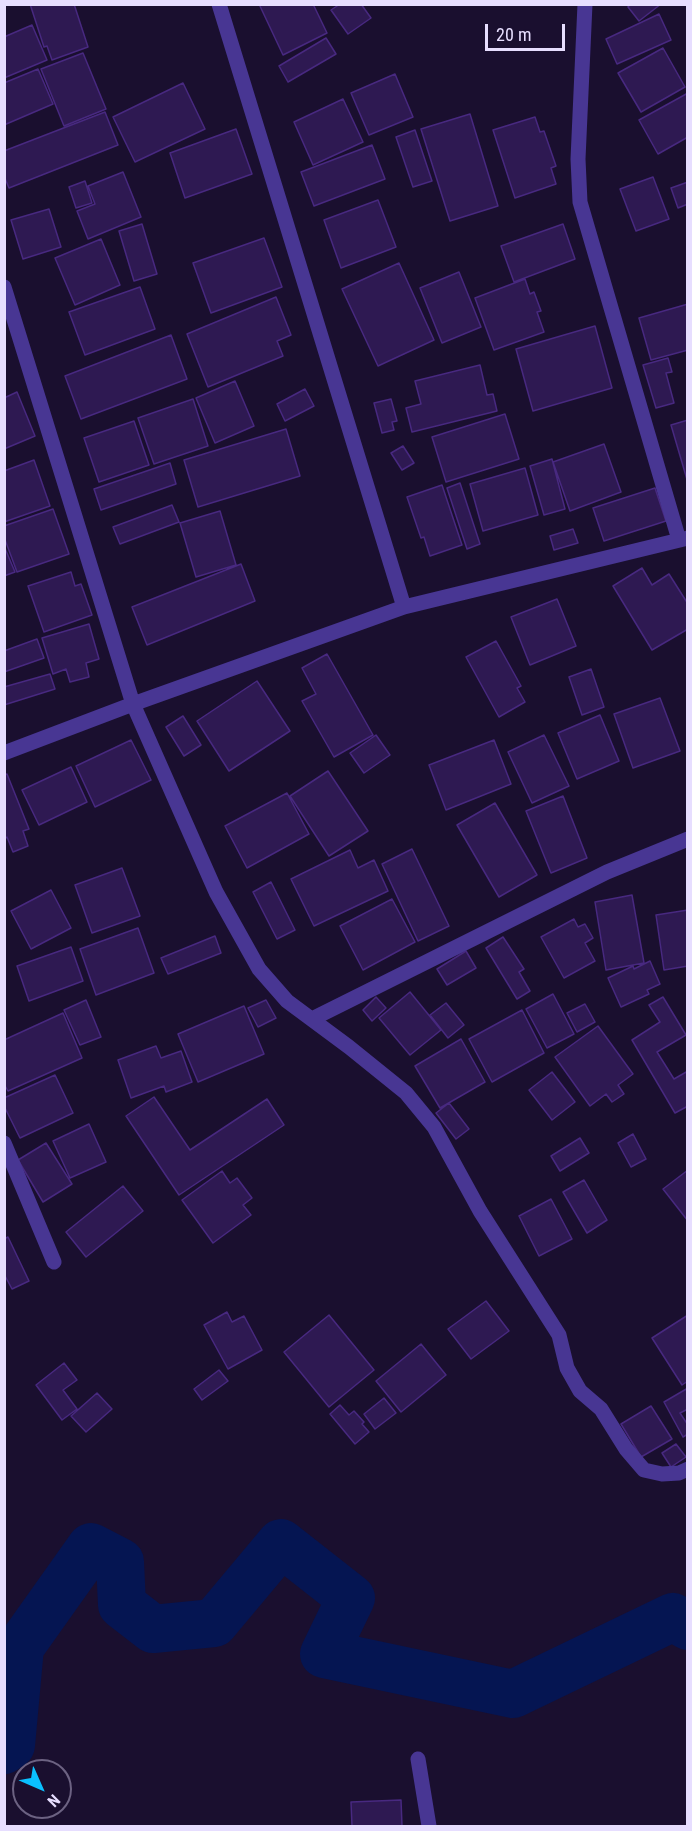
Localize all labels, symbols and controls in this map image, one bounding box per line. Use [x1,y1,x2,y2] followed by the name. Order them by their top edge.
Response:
[488,12,568,50] scale bar
[496,24,531,45] text: 20 m
[12,1759,72,1819] north arrow
[43,1790,64,1811] text: N

